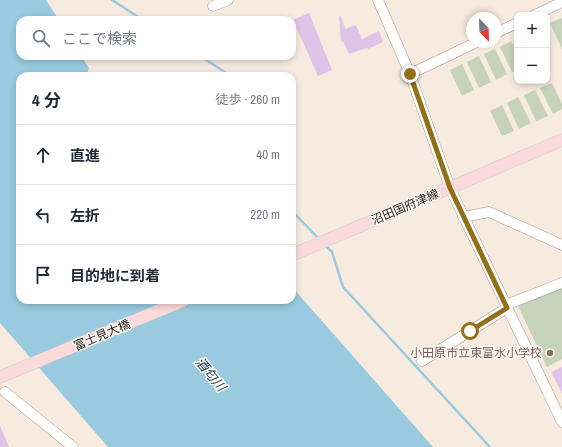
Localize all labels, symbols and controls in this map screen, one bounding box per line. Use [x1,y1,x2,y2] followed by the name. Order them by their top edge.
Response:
[466,12,502,48] north arrow
[514,12,550,84] map controls
[514,12,550,48] button: +
[16,16,296,60] search box
[30,27,52,49] icon: search
[62,28,137,49] text: ここで検索
[514,48,550,84] button: −
[401,65,419,83] route end
[32,88,61,111] text: 4 分
[215,91,280,108] text: 徒歩 · 260 m
[32,144,54,166] icon: ahead
[70,145,100,166] text: 直進
[256,146,280,163] text: 40 m
[369,186,441,228] street label: 沼田国府津線
[32,204,54,226] icon: left
[70,205,100,226] text: 左折
[250,206,280,223] text: 220 m
[32,264,54,286] icon: arrive
[70,265,160,286] text: 目的地に到着
[71,316,133,354] street label: 富士見大橋
[461,322,479,340] route start
[410,345,542,361] place label: 小田原市立東富水小学校
[545,348,555,358] marker: 小田原市立東富水小学校
[192,354,231,396] water label: 酒匂川

